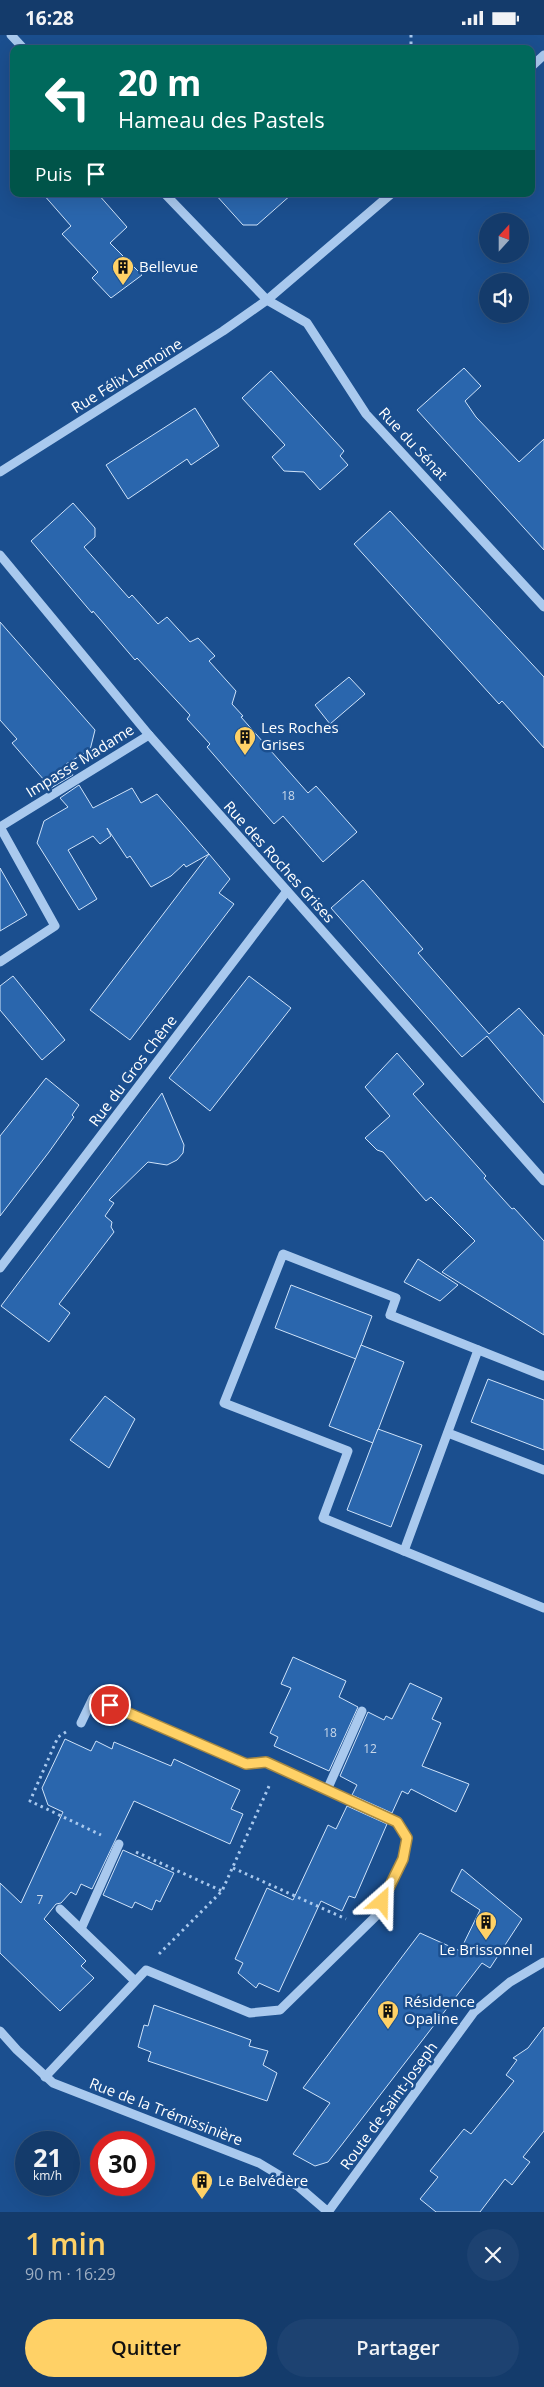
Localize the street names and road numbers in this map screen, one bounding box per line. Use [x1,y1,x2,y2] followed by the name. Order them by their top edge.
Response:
[67,333,186,417] street label: Rue Félix Lemoine
[375,403,453,484] street label: Rue du Sénat
[22,719,137,801] street label: Impasse Madame
[220,796,340,926] street label: Rue des Roches Grises
[84,1011,181,1130] street label: Rue du Gros Chêne
[335,2037,441,2173] street label: Route de Saint-Joseph
[87,2073,246,2150] street label: Rue de la Trémissinière

